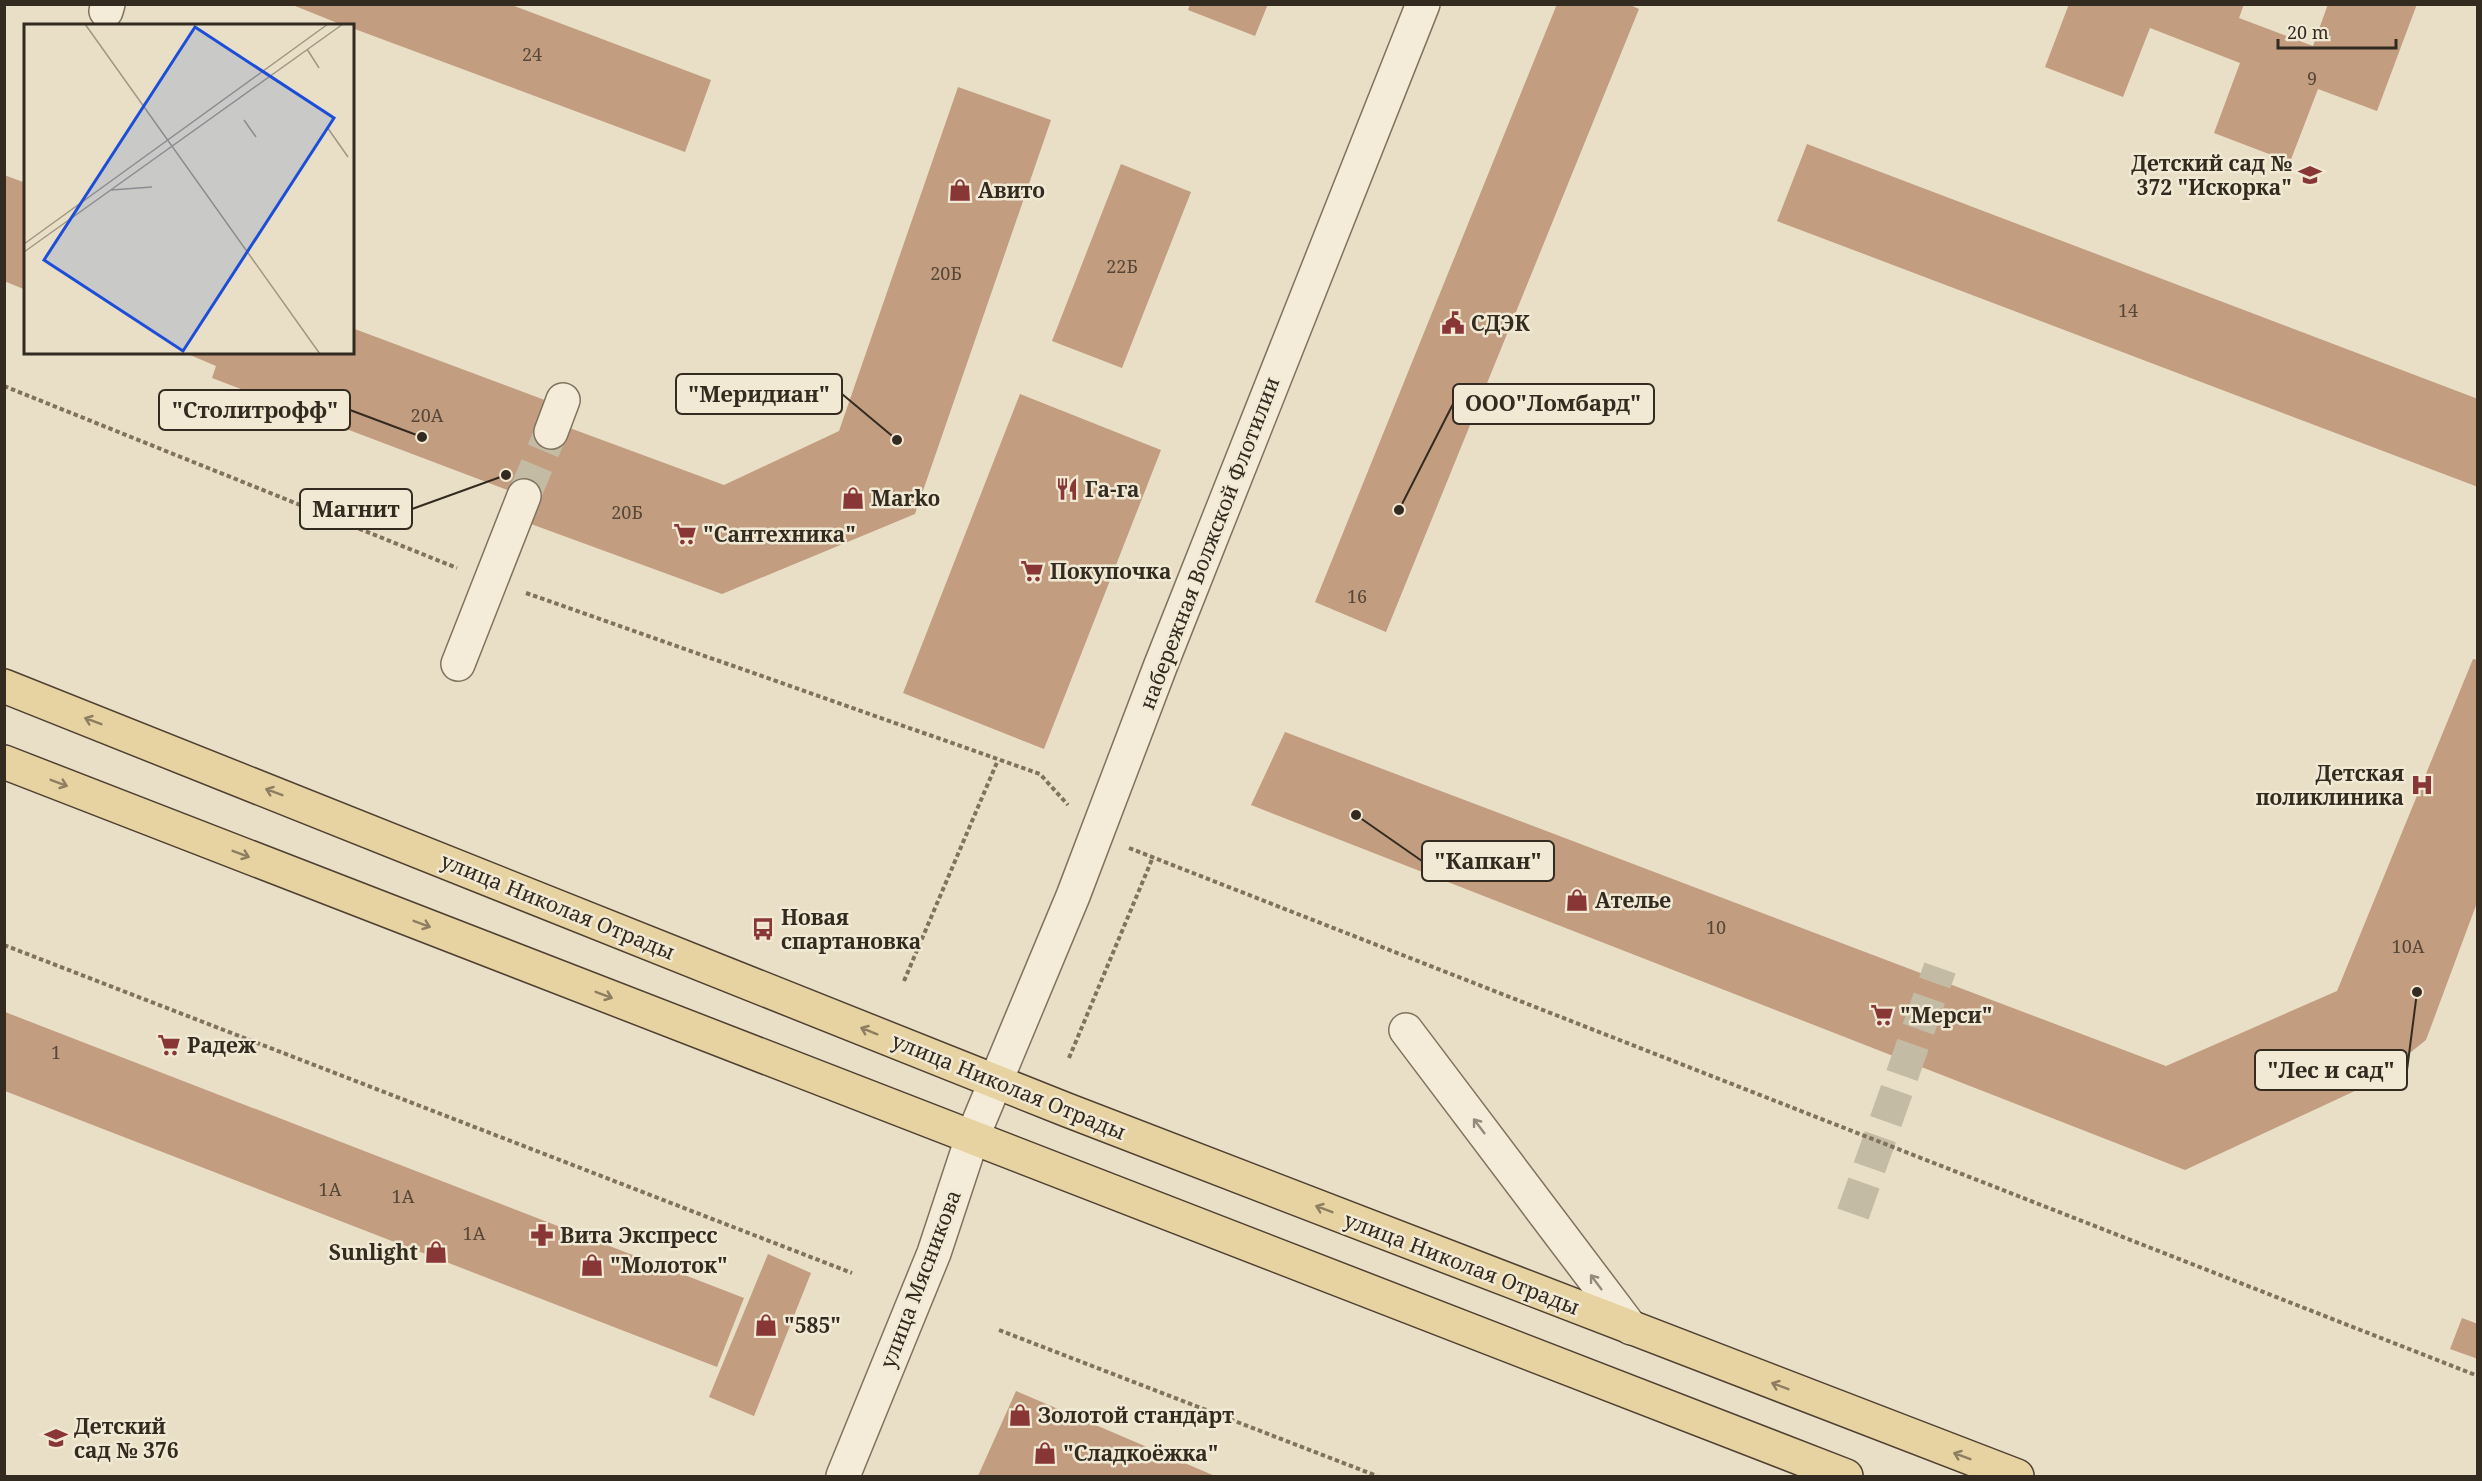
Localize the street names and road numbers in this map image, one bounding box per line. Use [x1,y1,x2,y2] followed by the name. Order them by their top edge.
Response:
[1132,373,1286,713] street label: набережная Волжской Флотилии
[437,846,679,966] street label: улица Николая Отрады
[888,1026,1130,1146] street label: улица Николая Отрады
[873,1186,967,1372] street label: улица Мясникова
[1340,1205,1584,1321] street label: улица Николая Отрады

